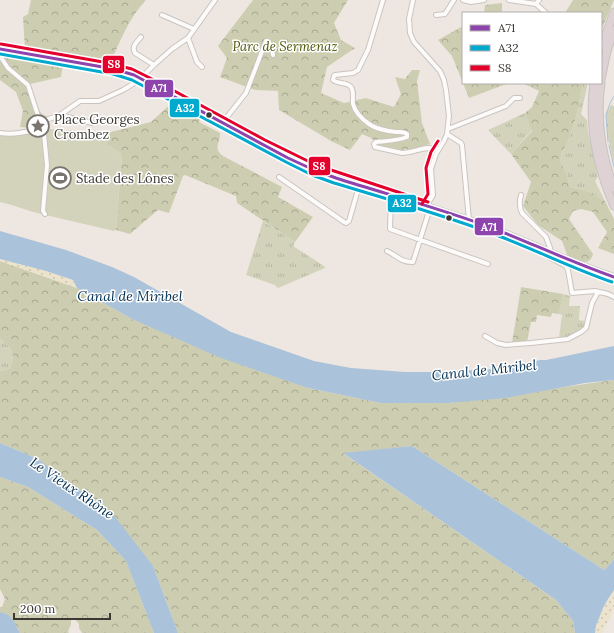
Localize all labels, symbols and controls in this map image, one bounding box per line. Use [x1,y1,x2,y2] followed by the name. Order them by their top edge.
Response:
[462,12,602,84] legend
[497,20,515,35] text: A71
[232,38,338,55] park label: Parc de Sermenaz
[497,40,519,55] text: A32
[102,55,125,74] line badge: S8
[108,57,120,71] text: S8
[498,60,512,75] text: S8
[144,79,174,98] line badge: A71
[151,81,168,95] text: A71
[169,98,200,118] line badge: A32
[175,101,195,115] text: A32
[204,110,214,120] unlabelled marker
[54,111,140,143] place label: Place Georges Crombez
[25,113,51,139] place icon: Place Georges Crombez
[308,156,331,176] line badge: S8
[313,159,325,173] text: S8
[47,165,73,191] sports icon: Stade des Lônes
[76,170,174,187] place label: Stade des Lônes
[387,194,417,213] line badge: A32
[392,196,412,210] text: A32
[444,213,454,223] unlabelled marker
[474,217,504,236] line badge: A71
[481,220,498,234] text: A71
[77,287,183,305] water label: Canal de Miribel
[431,356,537,384] water label: Canal de Miribel
[26,453,118,523] water label: Le Vieux Rhône
[14,595,110,621] scale bar
[20,601,56,616] text: 200 m

